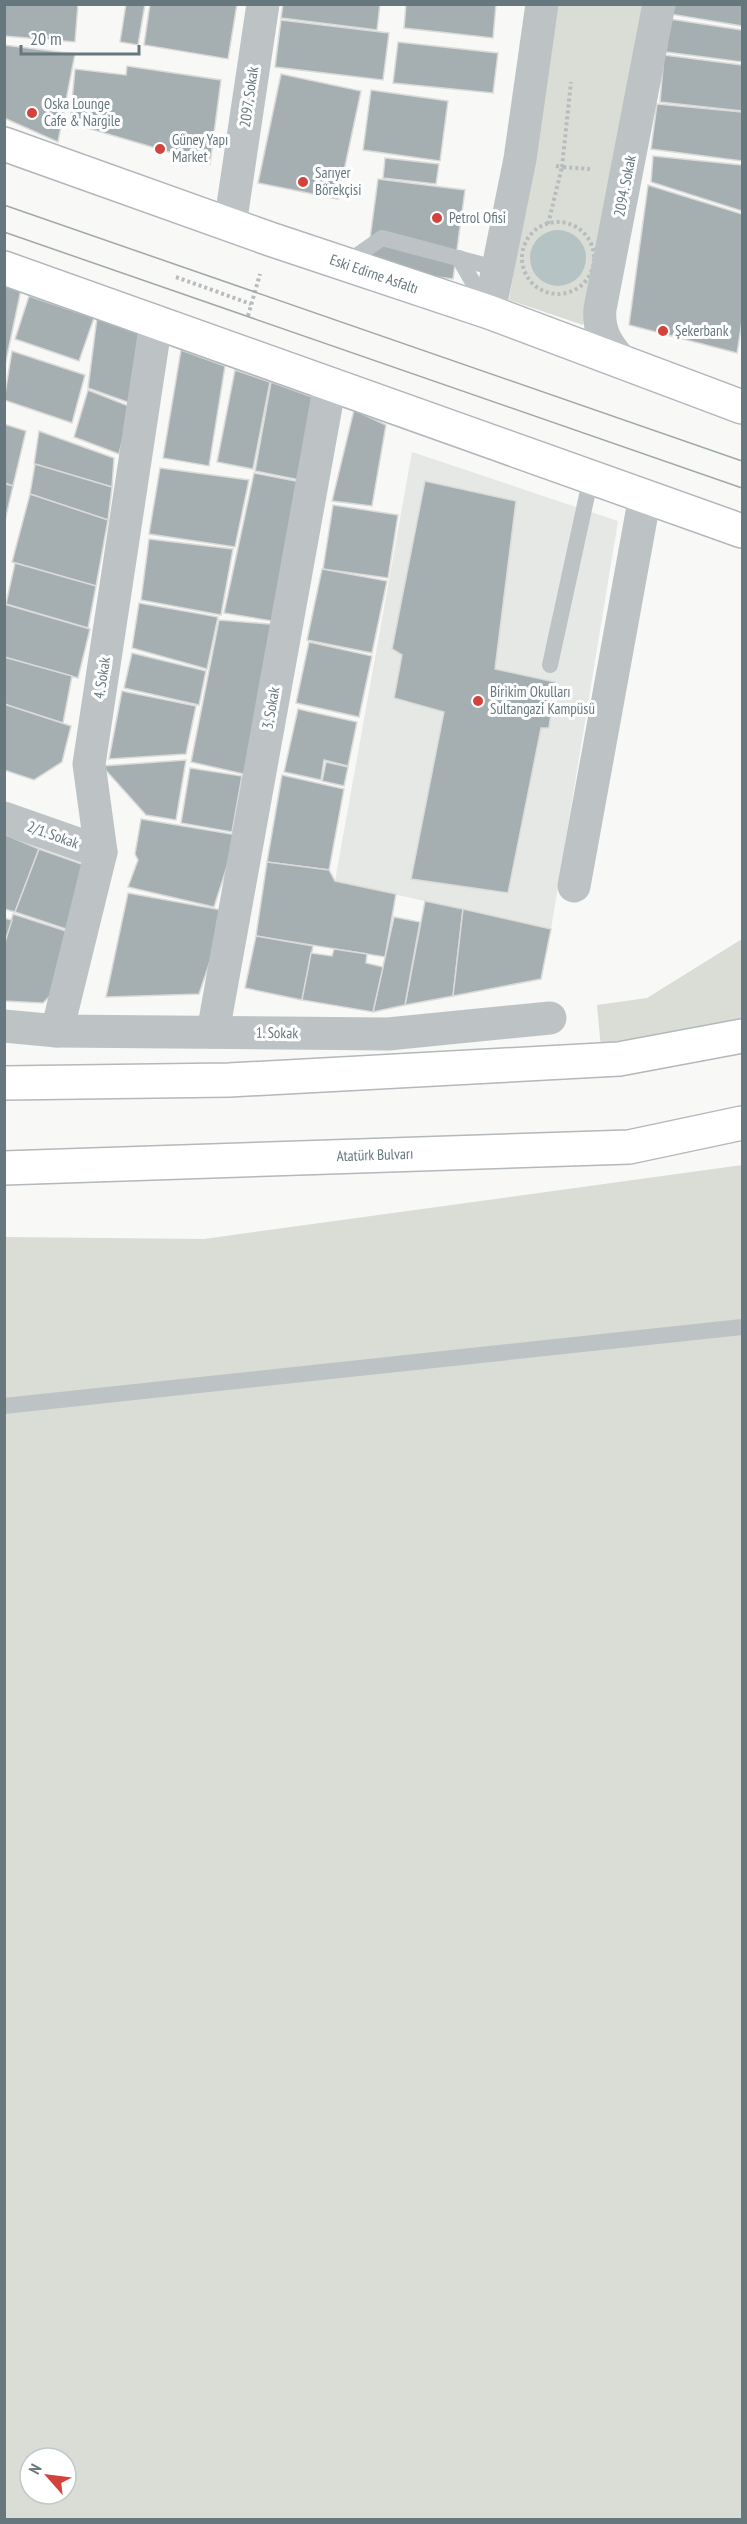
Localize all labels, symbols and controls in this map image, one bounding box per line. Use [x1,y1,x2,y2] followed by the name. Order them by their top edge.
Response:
[21,18,140,56] scale bar
[30,27,62,50] text: 20 m
[235,65,262,128] street label: 2097. Sokak
[44,94,120,130] place label: Oska Lounge Cafe & Nargile
[25,106,39,120] marker: Oska Lounge Cafe & Nargile
[172,130,228,166] place label: Güney Yapı Market
[153,142,167,156] marker: Güney Yapı Market
[609,153,640,218] street label: 2094. Sokak
[315,163,361,199] place label: Sarıyer Börekçisi
[296,175,310,189] marker: Sarıyer Börekçisi
[449,208,506,227] place label: Petrol Ofisi
[430,211,444,225] marker: Petrol Ofisi
[327,249,421,298] street label: Eski Edirne Asfaltı
[675,321,729,340] place label: Şekerbank
[656,324,670,338] marker: Şekerbank
[89,655,114,700] street label: 4. Sokak
[490,682,595,718] place label: Birikim Okulları Sultangazi Kampüsü
[257,685,284,730] street label: 3. Sokak
[471,694,485,708] marker: Birikim Okulları Sultangazi Kampüsü
[25,816,82,853] street label: 2/1. Sokak
[256,1023,298,1042] street label: 1. Sokak
[336,1144,414,1165] street label: Atatürk Bulvarı
[18,2446,78,2506] north arrow
[24,2460,46,2477] text: N

